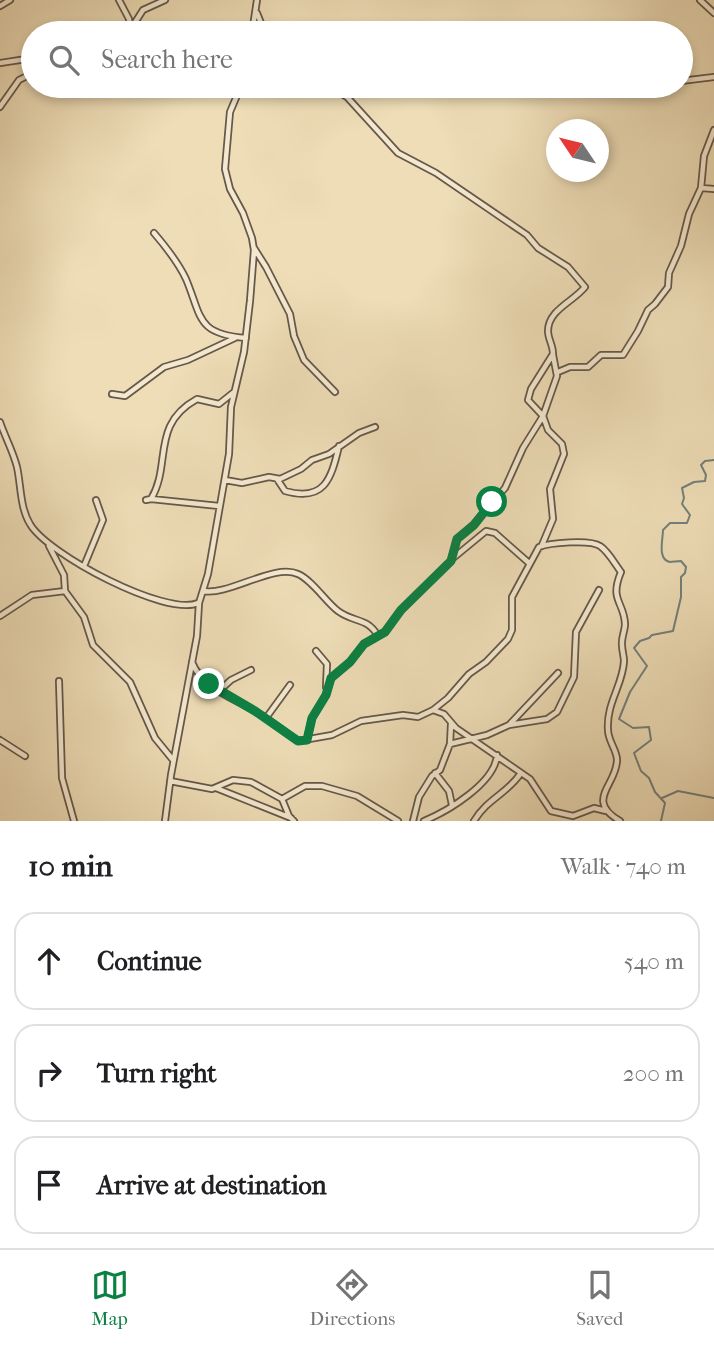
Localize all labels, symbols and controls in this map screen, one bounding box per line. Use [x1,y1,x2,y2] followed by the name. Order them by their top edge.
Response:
[21,21,693,98] search box
[45,41,83,79] icon: search
[101,44,233,75] text: Search here
[546,119,609,182] north arrow
[476,486,507,517] route start
[193,668,224,699] route end
[28,849,113,884] text: 10 min
[561,853,686,880] text: Walk · 740 m
[30,942,68,980] icon: ahead
[97,946,202,977] text: Continue
[624,948,684,975] text: 540 m
[30,1054,68,1092] icon: right
[97,1058,217,1089] text: Turn right
[623,1060,684,1087] text: 200 m
[30,1166,68,1204] icon: arrive
[97,1170,327,1201] text: Arrive at destination
[91,1266,129,1330] tab: Map
[310,1266,395,1330] tab: Directions
[576,1266,623,1330] tab: Saved

